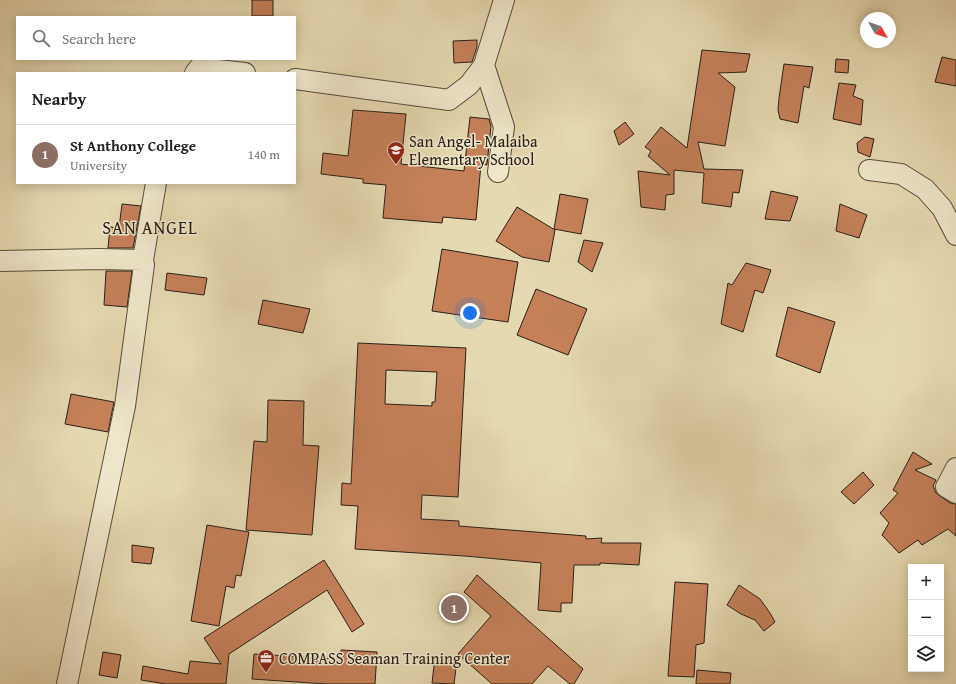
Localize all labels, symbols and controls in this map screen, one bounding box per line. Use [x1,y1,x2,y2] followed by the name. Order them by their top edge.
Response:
[860,12,896,48] north arrow
[16,16,296,60] search box
[30,27,52,49] icon: search
[62,28,136,49] text: Search here
[32,86,86,111] text: Nearby
[409,129,538,171] place label: San Angel- Malaiba Elementary School
[70,135,196,156] text: St Anthony College
[386,140,406,165] school or university icon: San Angel- Malaiba Elementary School
[42,145,48,164] text: 1
[248,145,280,164] text: 140 m
[70,156,127,175] text: University
[102,214,198,241] district label: SAN ANGEL
[460,303,480,323] your location
[908,564,944,672] map controls
[908,564,944,600] button: +
[441,593,467,623] pin: 1
[908,600,944,636] button: −
[908,636,944,672] button: layers
[279,646,510,670] place label: COMPASS Seaman Training Center
[256,648,276,673] office icon: COMPASS Seaman Training Center

